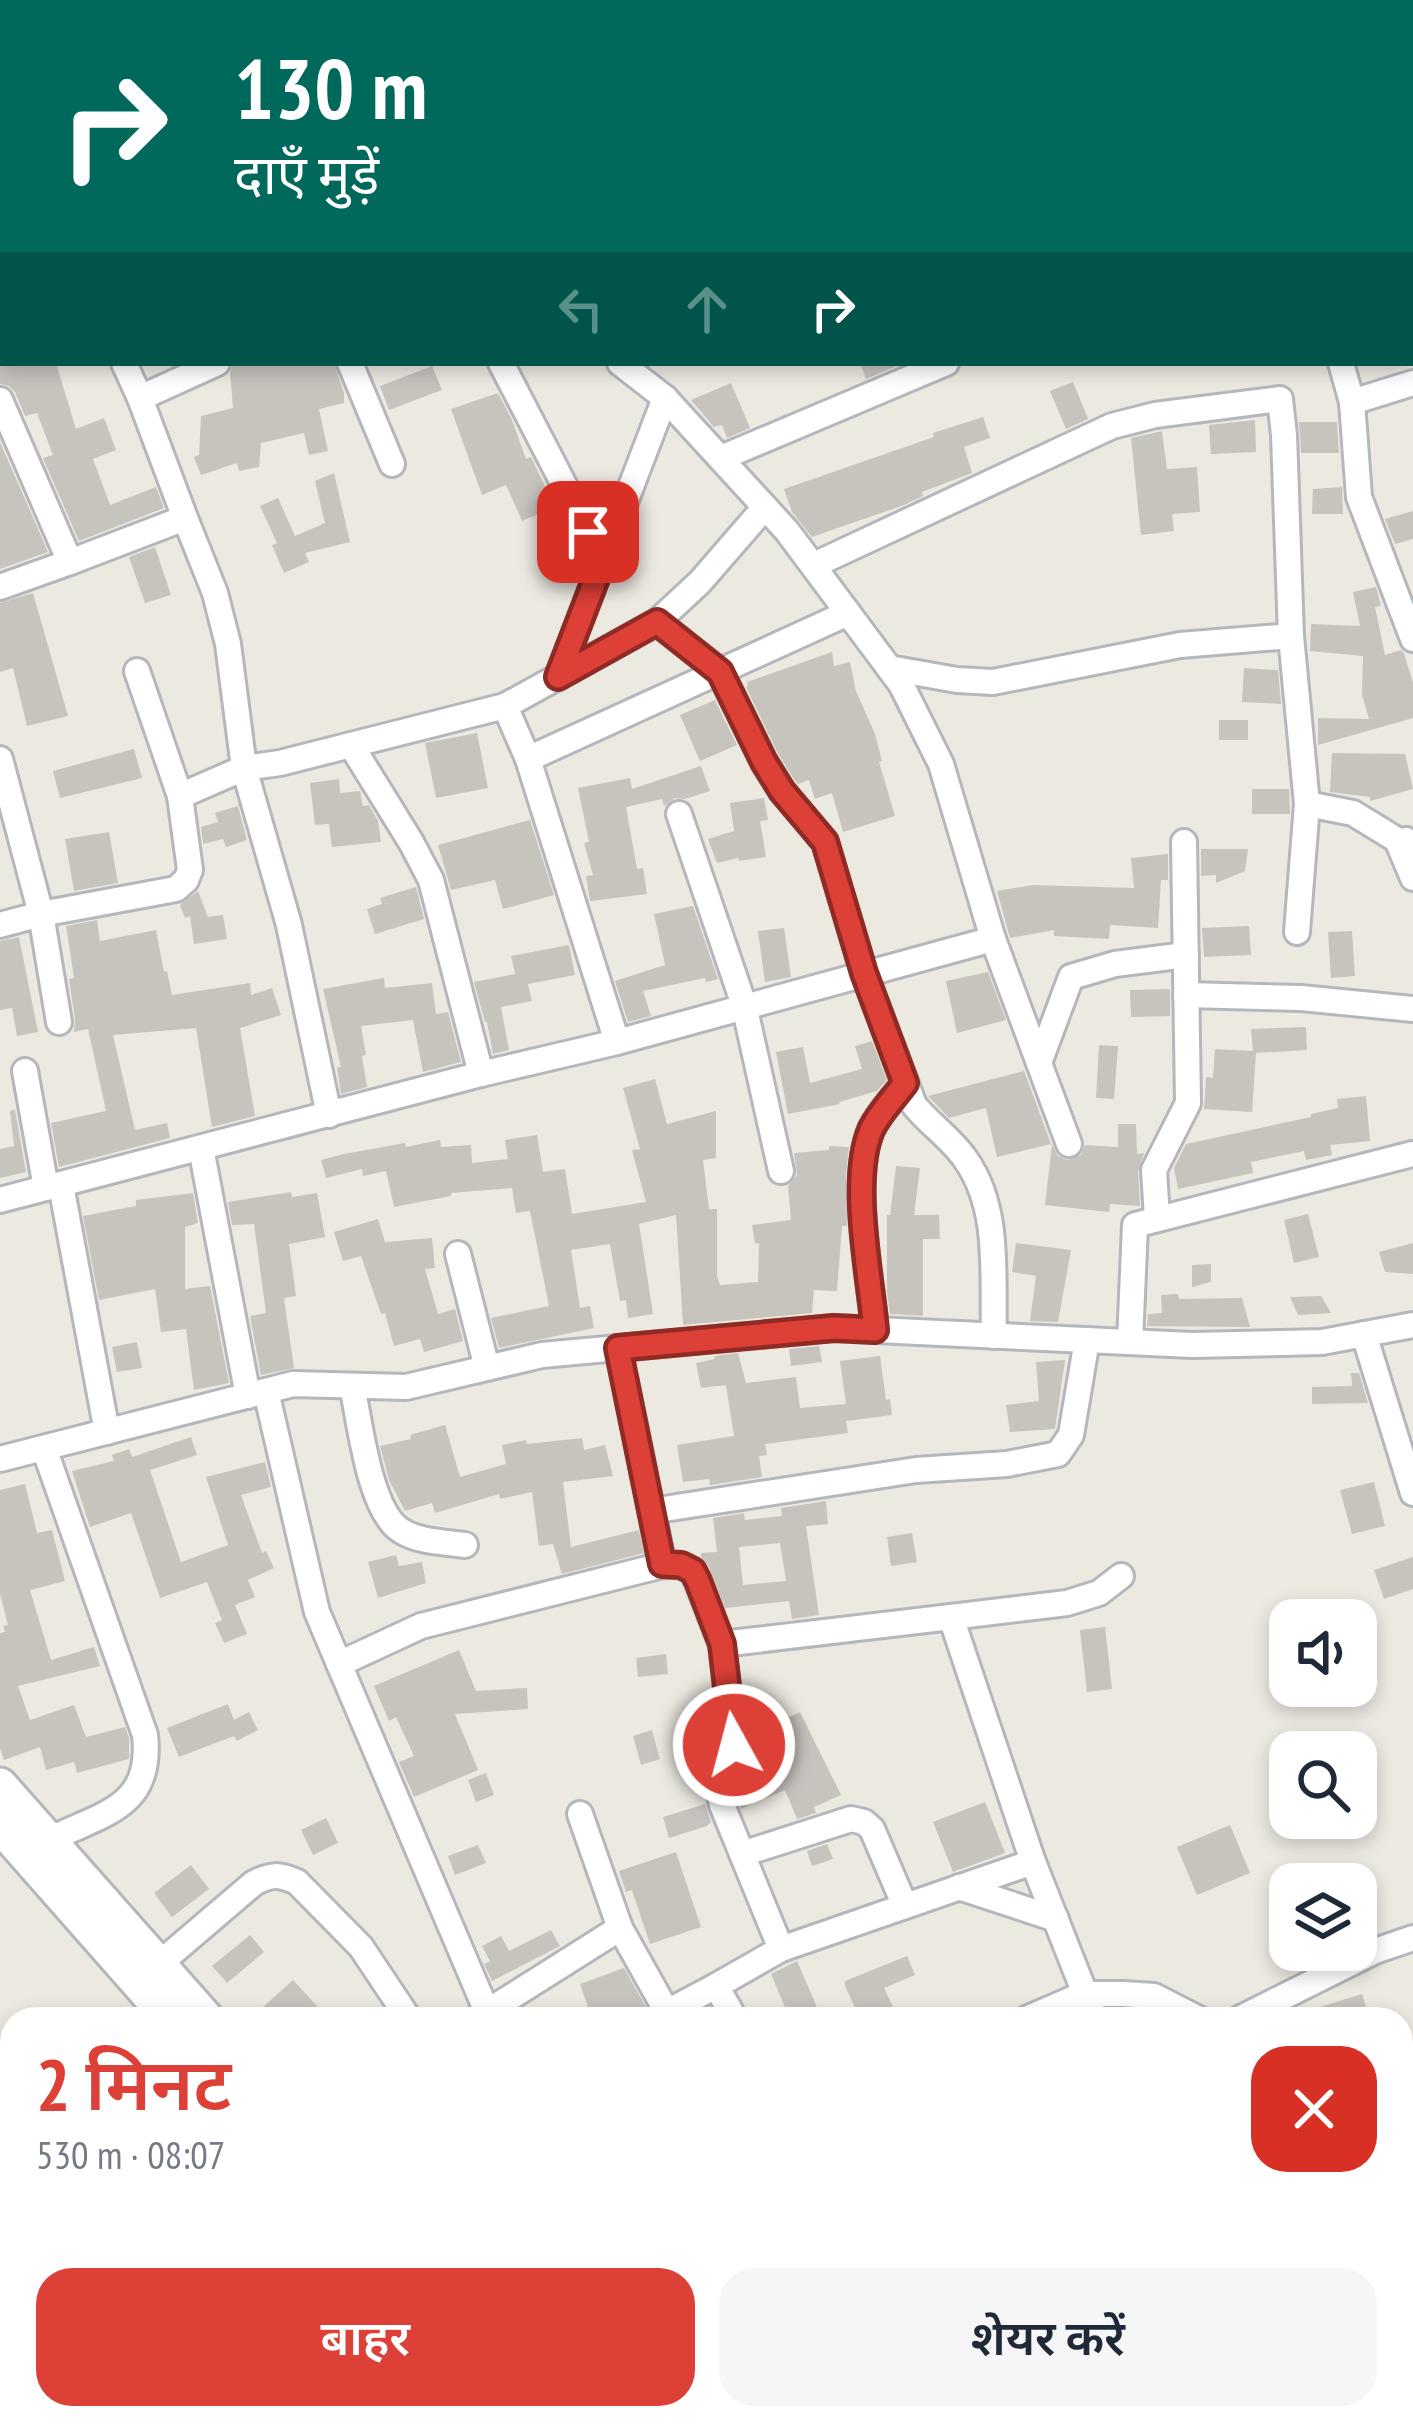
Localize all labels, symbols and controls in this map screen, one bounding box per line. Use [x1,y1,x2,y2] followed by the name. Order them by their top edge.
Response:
[234,33,427,142] text: 130 m
[36,48,192,204] icon: right
[234,139,379,209] text: दाएँ मुड़ें
[548,276,614,342] icon: left
[674,276,740,342] icon: ahead
[800,276,866,342] icon: right
[537,481,639,583] pin
[555,499,621,565] icon: arrive
[1269,1599,1377,1971] map controls
[1269,1599,1377,1707] button: sound
[671,1682,797,1808] position arrow
[1269,1731,1377,1839] button: search
[1269,1863,1377,1971] button: layers
[36,2037,231,2130] text: 2 मिनट
[1251,2046,1377,2172] button: close
[36,2129,225,2180] text: 530 m · 08:07
[36,2268,695,2406] button: बाहर
[719,2268,1377,2406] button: शेयर करें

